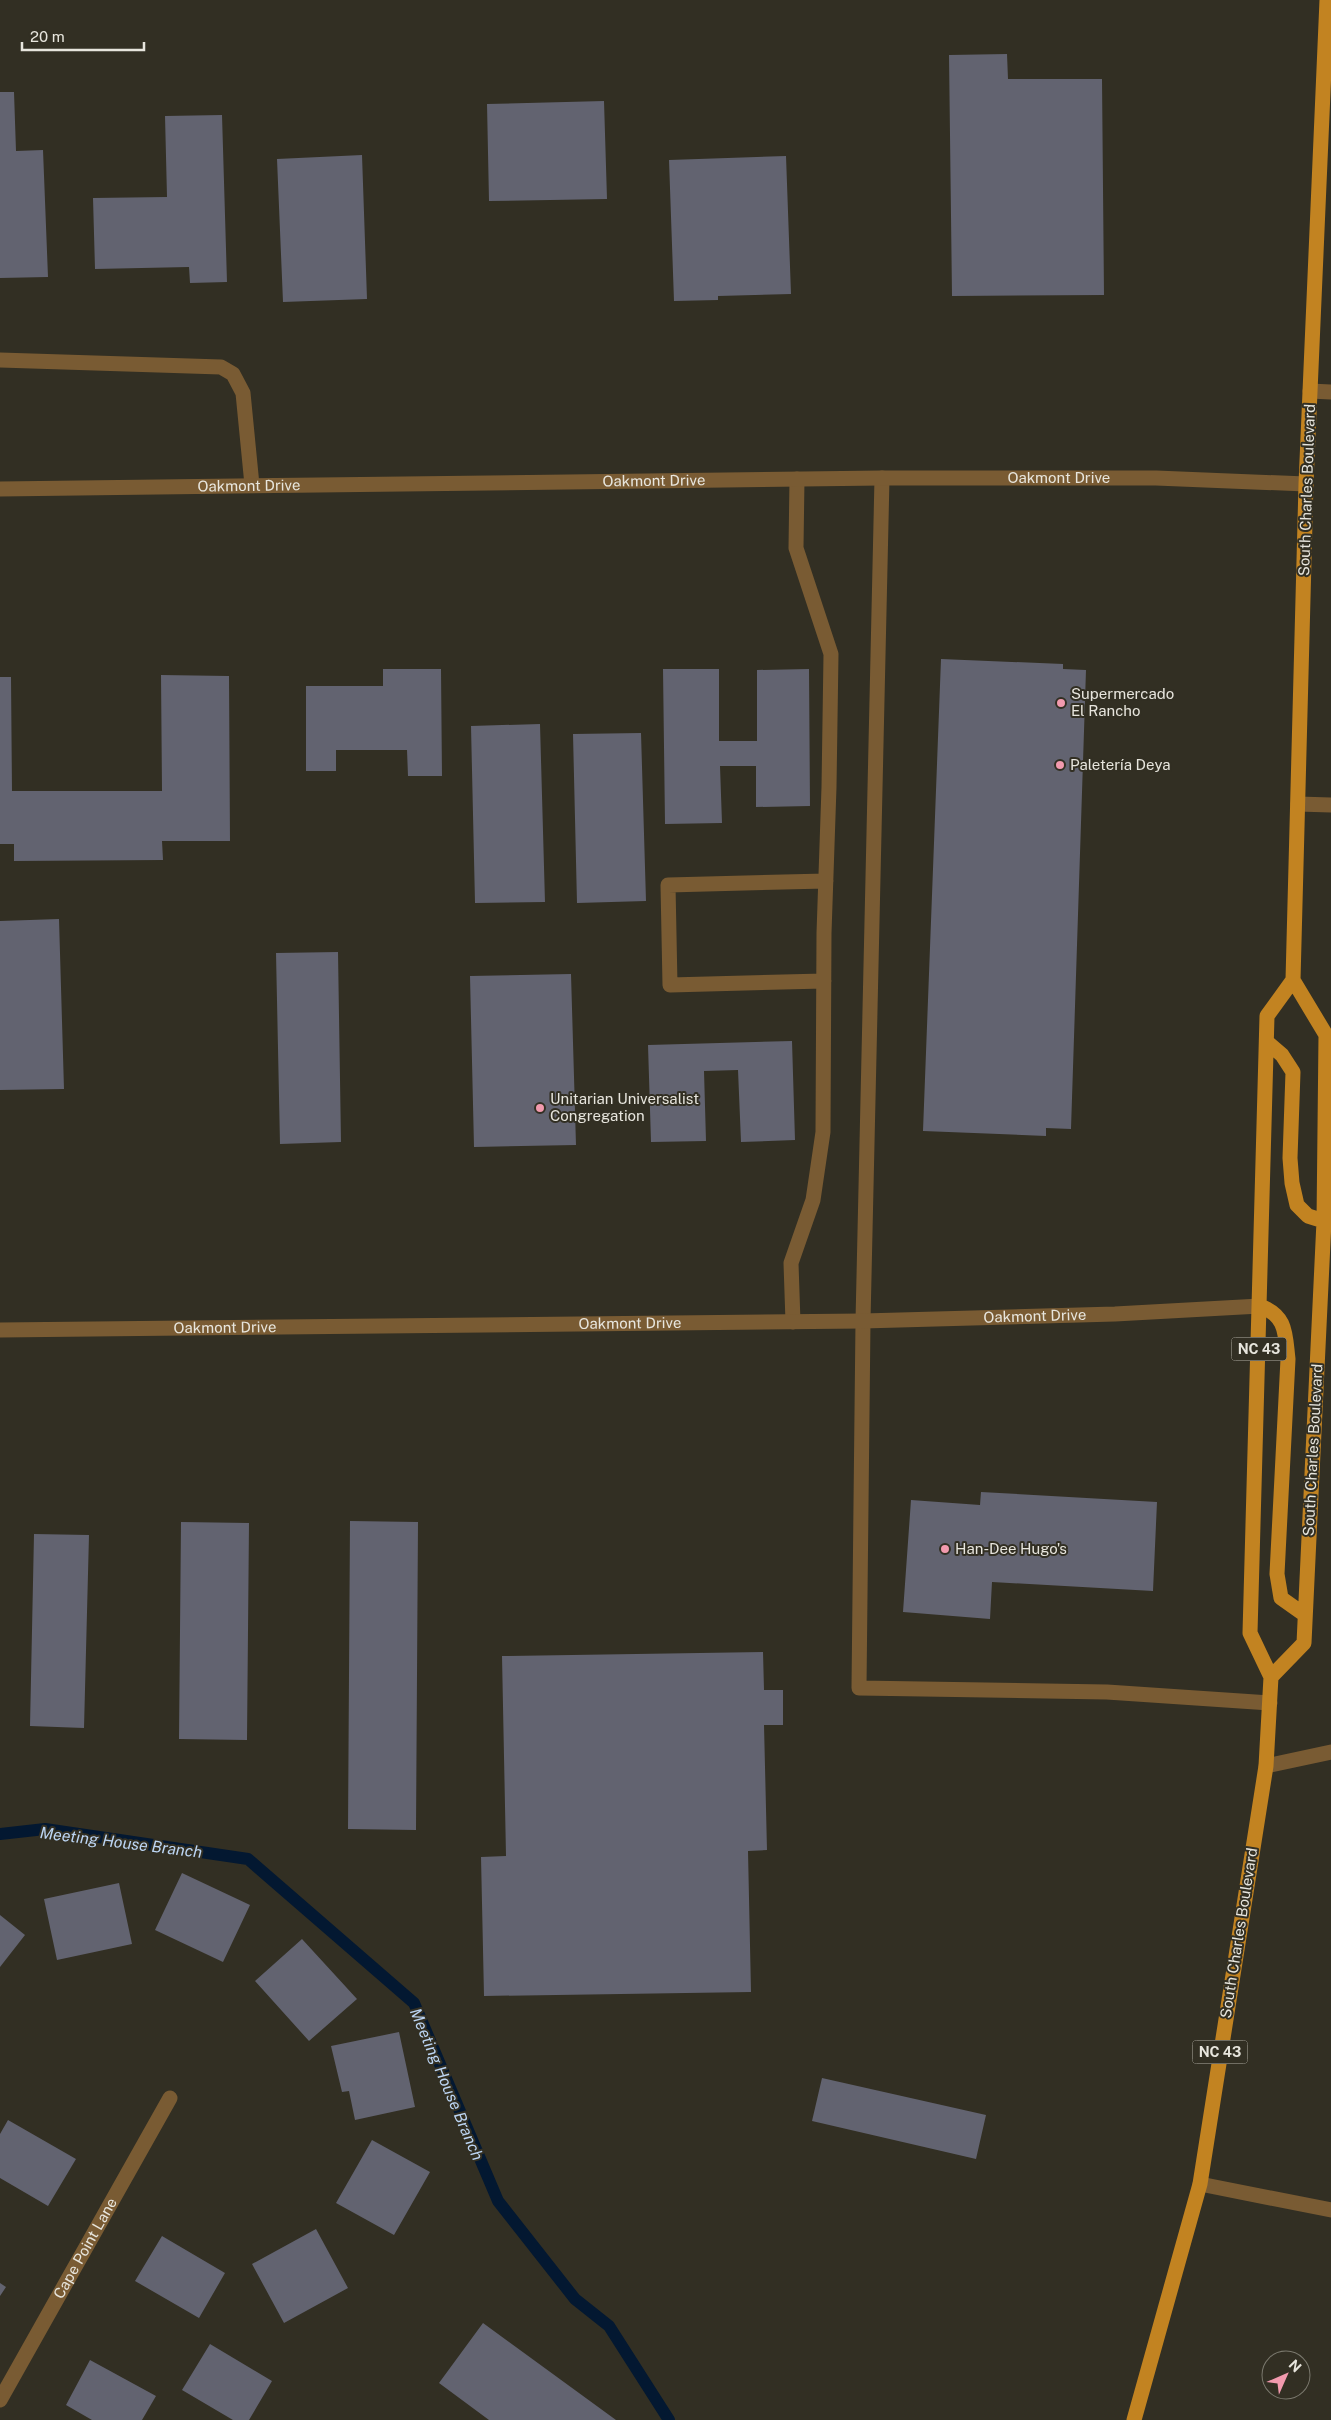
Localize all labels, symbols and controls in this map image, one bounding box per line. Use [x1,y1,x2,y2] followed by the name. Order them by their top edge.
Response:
[22,20,145,52] scale bar
[30,28,65,45] text: 20 m
[1295,403,1318,576] street label: South Charles Boulevard
[1008,469,1110,486] street label: Oakmont Drive
[602,471,705,489] street label: Oakmont Drive
[197,476,300,495] street label: Oakmont Drive
[1071,685,1174,719] place label: Supermercado El Rancho
[1055,697,1067,709] marker: Supermercado El Rancho
[1070,756,1171,773] place label: Paletería Deya
[1054,759,1066,771] marker: Paletería Deya
[550,1090,699,1124] place label: Unitarian Universalist Congregation
[534,1102,546,1114] marker: Unitarian Universalist Congregation
[983,1306,1087,1326] street label: Oakmont Drive
[578,1314,681,1332] street label: Oakmont Drive
[173,1318,276,1336] street label: Oakmont Drive
[1232,1338,1286,1360] road number: NC 43
[1299,1363,1326,1537] street label: South Charles Boulevard
[955,1540,1067,1557] place label: Han-Dee Hugo's
[939,1543,951,1555] marker: Han-Dee Hugo's
[39,1823,203,1862] water label: Meeting House Branch
[1217,1846,1260,2019] street label: South Charles Boulevard
[406,2005,487,2163] water label: Meeting House Branch
[1192,2040,1248,2064] road number: NC 43
[50,2195,120,2302] street label: Cape Point Lane
[1261,2350,1311,2400] north arrow
[1286,2356,1305,2375] text: N

